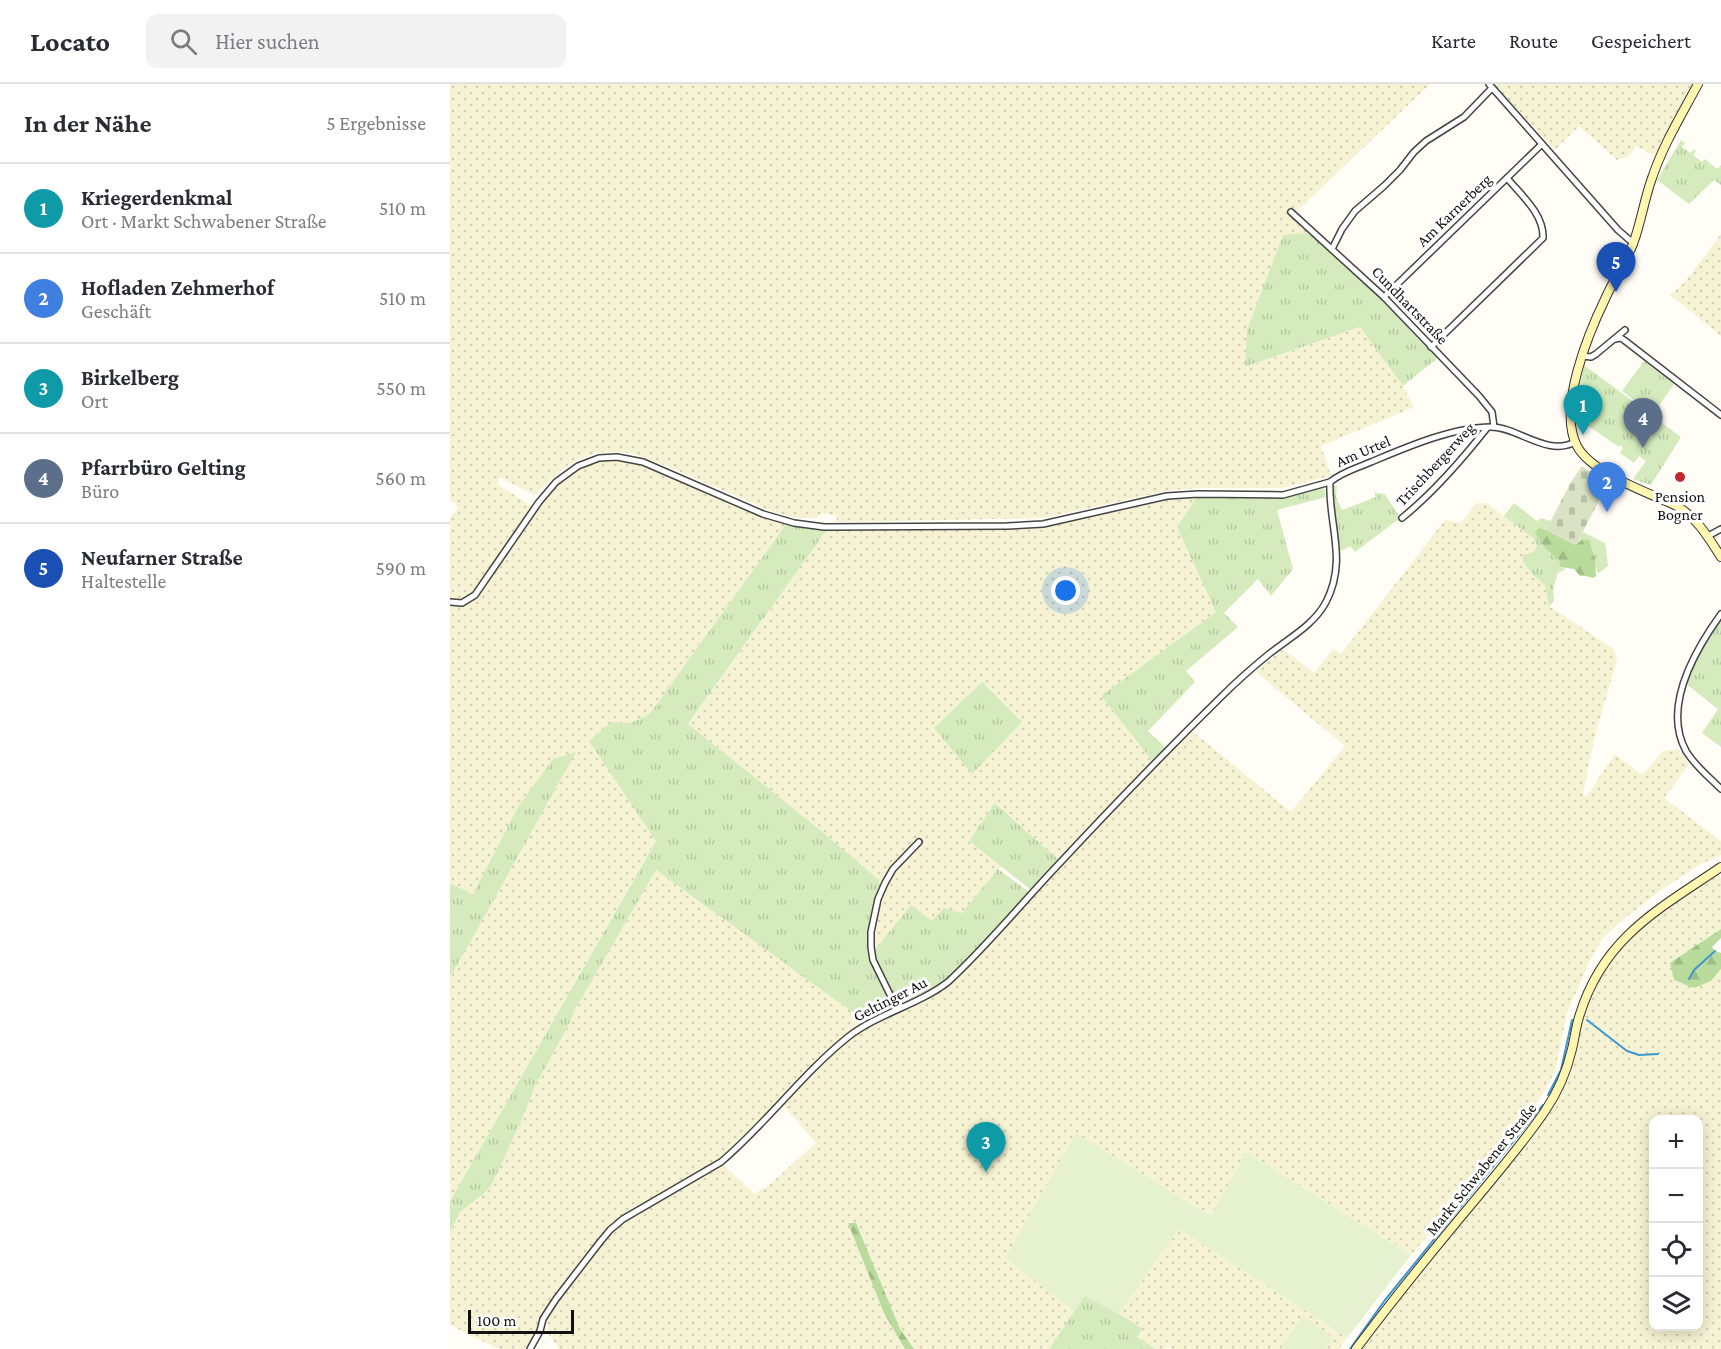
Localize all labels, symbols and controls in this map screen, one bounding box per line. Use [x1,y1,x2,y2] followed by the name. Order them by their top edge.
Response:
[146,14,566,68] search box
[167,25,200,58] icon: search
[30,26,110,57] text: Locato
[215,29,320,54] text: Hier suchen
[1431,29,1476,53] text: Karte
[1509,29,1558,53] text: Route
[1591,29,1691,53] text: Gespeichert
[24,109,152,138] text: In der Nähe
[326,112,426,134] text: 5 Ergebnisse
[1413,170,1496,250] street label: Am Karnerberg
[81,185,233,210] text: Kriegerdenkmal
[40,197,47,219] text: 1
[379,197,426,219] text: 510 m
[81,210,327,232] text: Ort · Markt Schwabener Straße
[1596,242,1636,292] pin: 5
[1368,262,1452,348] street label: Cundhartstraße
[81,275,274,300] text: Hofladen Zehmerhof
[38,287,49,309] text: 2
[379,287,426,309] text: 510 m
[81,300,151,322] text: Geschäft
[81,365,179,390] text: Birkelberg
[39,377,48,399] text: 3
[376,377,426,399] text: 550 m
[1564,386,1602,435] pin: 1
[81,390,108,412] text: Ort
[1624,398,1662,448] pin: 4
[1392,419,1479,510] street label: Trischbergerweg
[1333,432,1393,470] street label: Am Urtel
[81,455,246,480] text: Pfarrbüro Gelting
[1588,462,1626,512] pin: 2
[38,467,49,489] text: 4
[375,467,426,489] text: 560 m
[1673,470,1687,484] marker: Pension Bogner
[81,480,119,502] text: Büro
[1655,488,1706,524] place label: Pension Bogner
[81,545,243,570] text: Neufarner Straße
[39,557,48,579] text: 5
[376,557,426,579] text: 590 m
[81,570,166,592] text: Haltestelle
[1051,576,1080,605] your location
[850,973,931,1026] street label: Geltinger Au
[1422,1100,1540,1238] street label: Markt Schwabener Straße
[1649,1115,1703,1331] map controls
[1649,1115,1703,1169] button: +
[966,1122,1006,1172] pin: 3
[1649,1169,1703,1223] button: −
[1649,1223,1703,1277] button: locate
[1649,1277,1703,1331] button: layers
[468,1307,574,1334] scale bar
[477,1312,516,1329] text: 100 m

